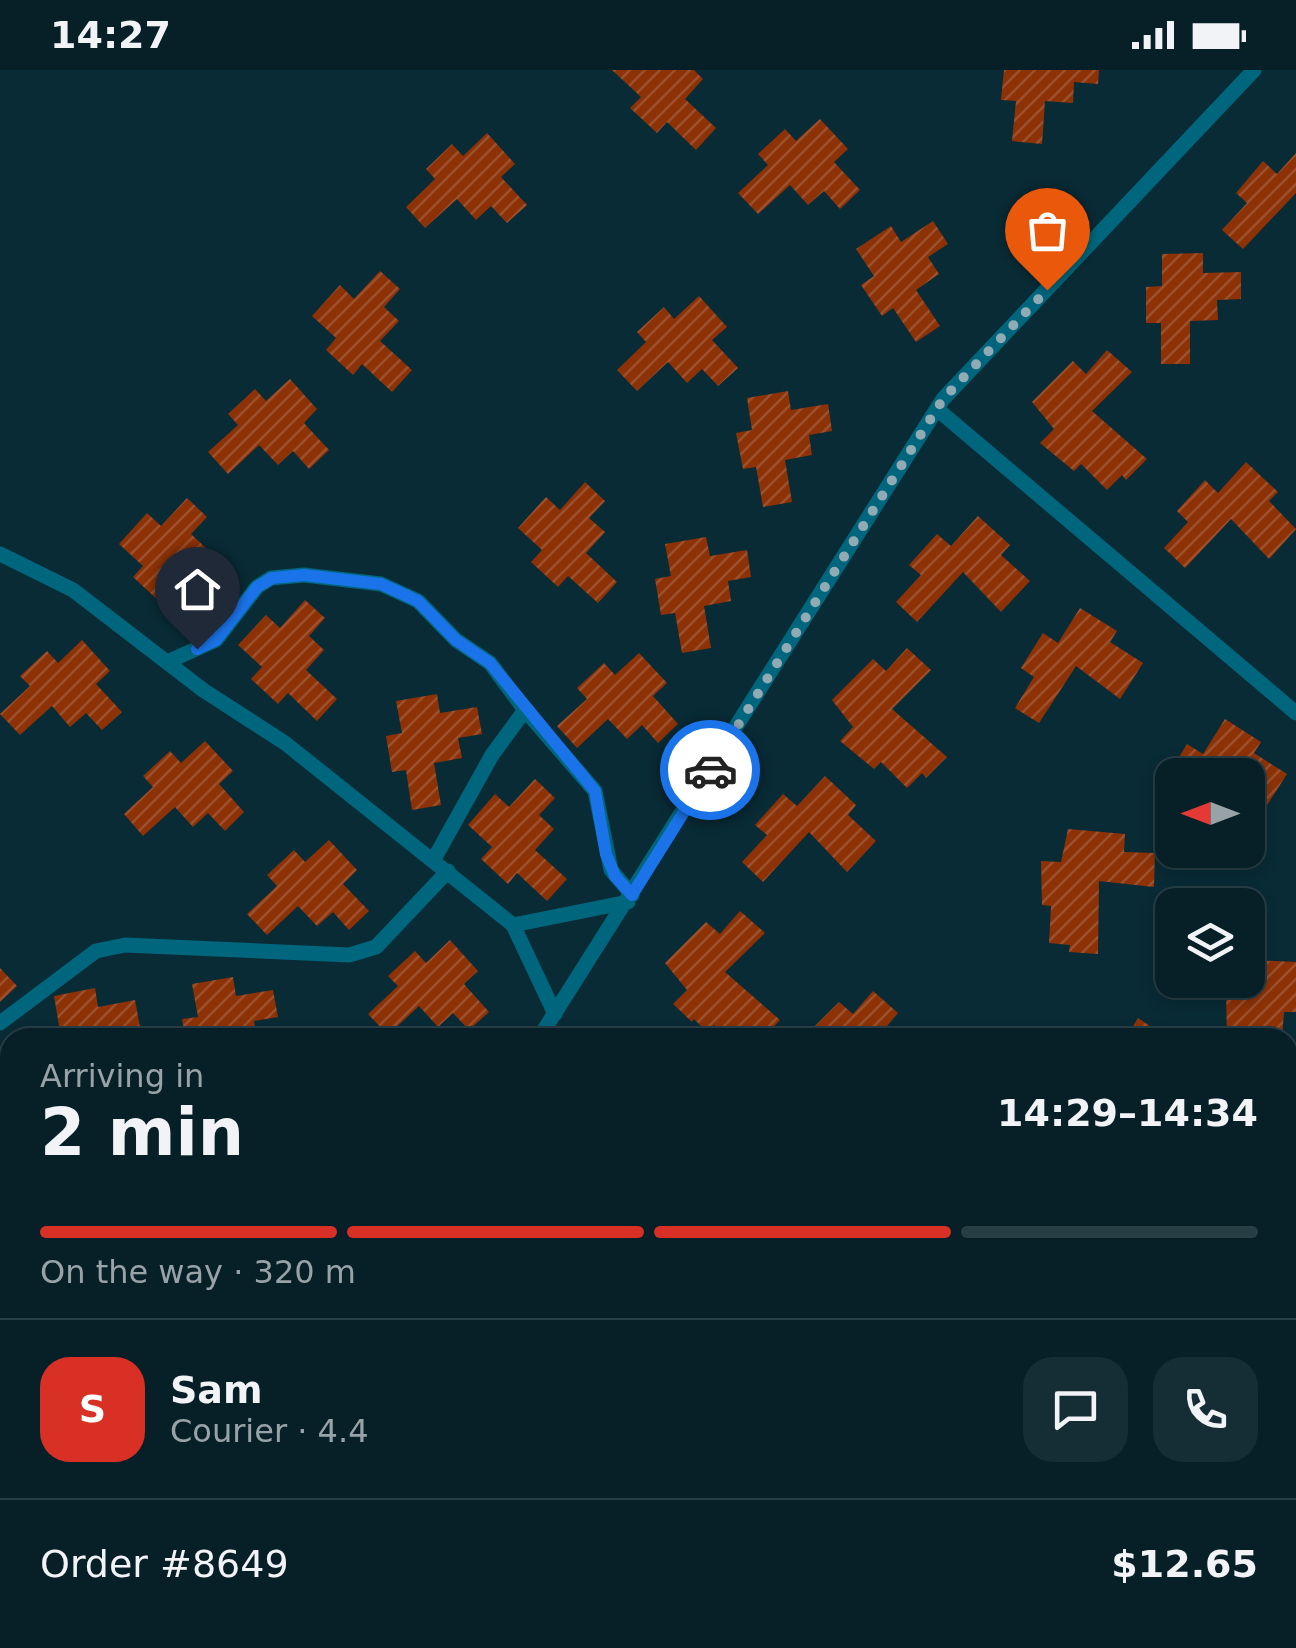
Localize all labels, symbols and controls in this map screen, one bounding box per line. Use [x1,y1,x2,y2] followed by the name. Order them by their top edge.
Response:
[50,13,171,57] text: 14:27
[1005,188,1090,291] pin
[1020,203,1075,258] icon: bag
[155,547,240,650] pin
[170,562,225,617] icon: home
[660,720,760,820] courier
[683,743,738,798] icon: car
[1155,758,1265,868] north arrow
[1155,758,1265,998] map controls
[1155,888,1265,998] button: layers
[40,1057,204,1095] text: Arriving in
[997,1091,1258,1135] text: 14:29–14:34
[40,1095,244,1170] text: 2 min
[40,1253,356,1291] text: On the way · 320 m
[1023,1357,1128,1462] button: chat
[1153,1357,1258,1462] button: phone
[170,1368,263,1412] text: Sam
[79,1387,106,1431] text: S
[170,1412,369,1450] text: Courier · 4.4
[40,1542,289,1586] text: Order #8649
[1111,1542,1258,1586] text: $12.65

